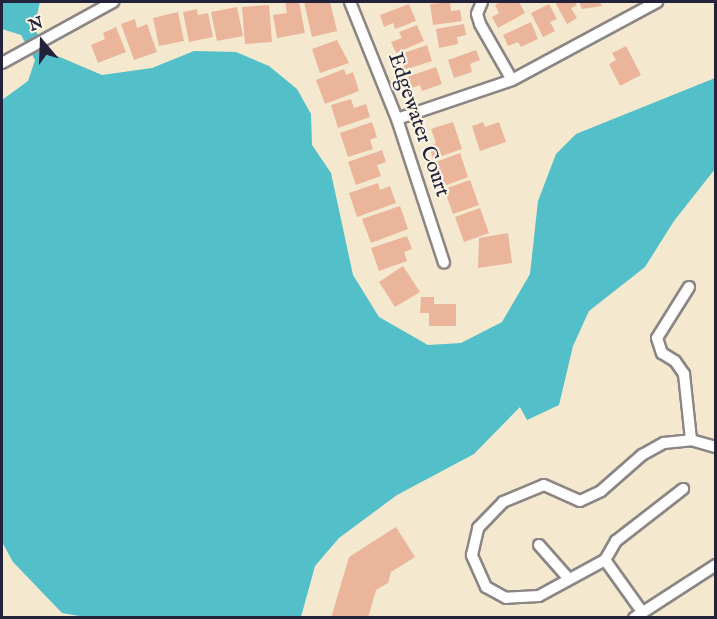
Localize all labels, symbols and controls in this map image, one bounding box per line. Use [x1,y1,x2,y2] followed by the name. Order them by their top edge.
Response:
[12,12,72,72] north arrow
[26,13,46,37] text: N
[382,50,454,200] street label: Edgewater Court

